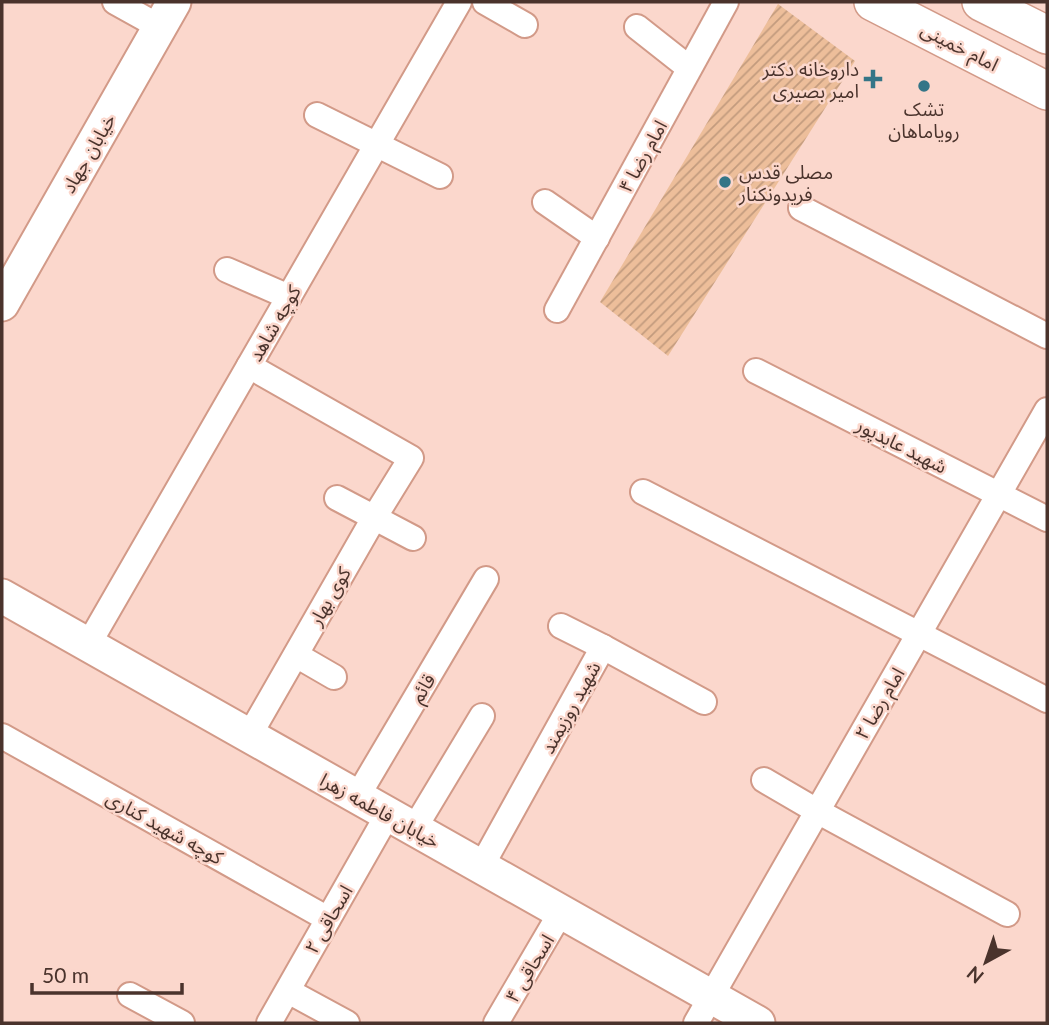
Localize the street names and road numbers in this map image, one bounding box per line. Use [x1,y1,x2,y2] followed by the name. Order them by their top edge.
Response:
[916,17,1003,79] street label: امام خمینی
[56,109,120,197] street label: خیابان جهاد
[613,116,675,198] street label: امام رضا ۴
[243,280,307,366] street label: کوچه شاهد
[851,412,951,480] street label: شهید عابدپور
[303,562,356,631] street label: کوی بهار
[535,657,606,758] street label: شهید روزیمند
[849,663,912,745] street label: امام رضا ۲
[404,669,443,709] street label: قائم
[316,768,444,853] street label: خیابان فاطمه زهرا
[102,785,228,871] street label: کوچه شهید کناری
[299,881,358,958] street label: اسحاقی ۲
[500,930,559,1007] street label: اسحاقی ۴

